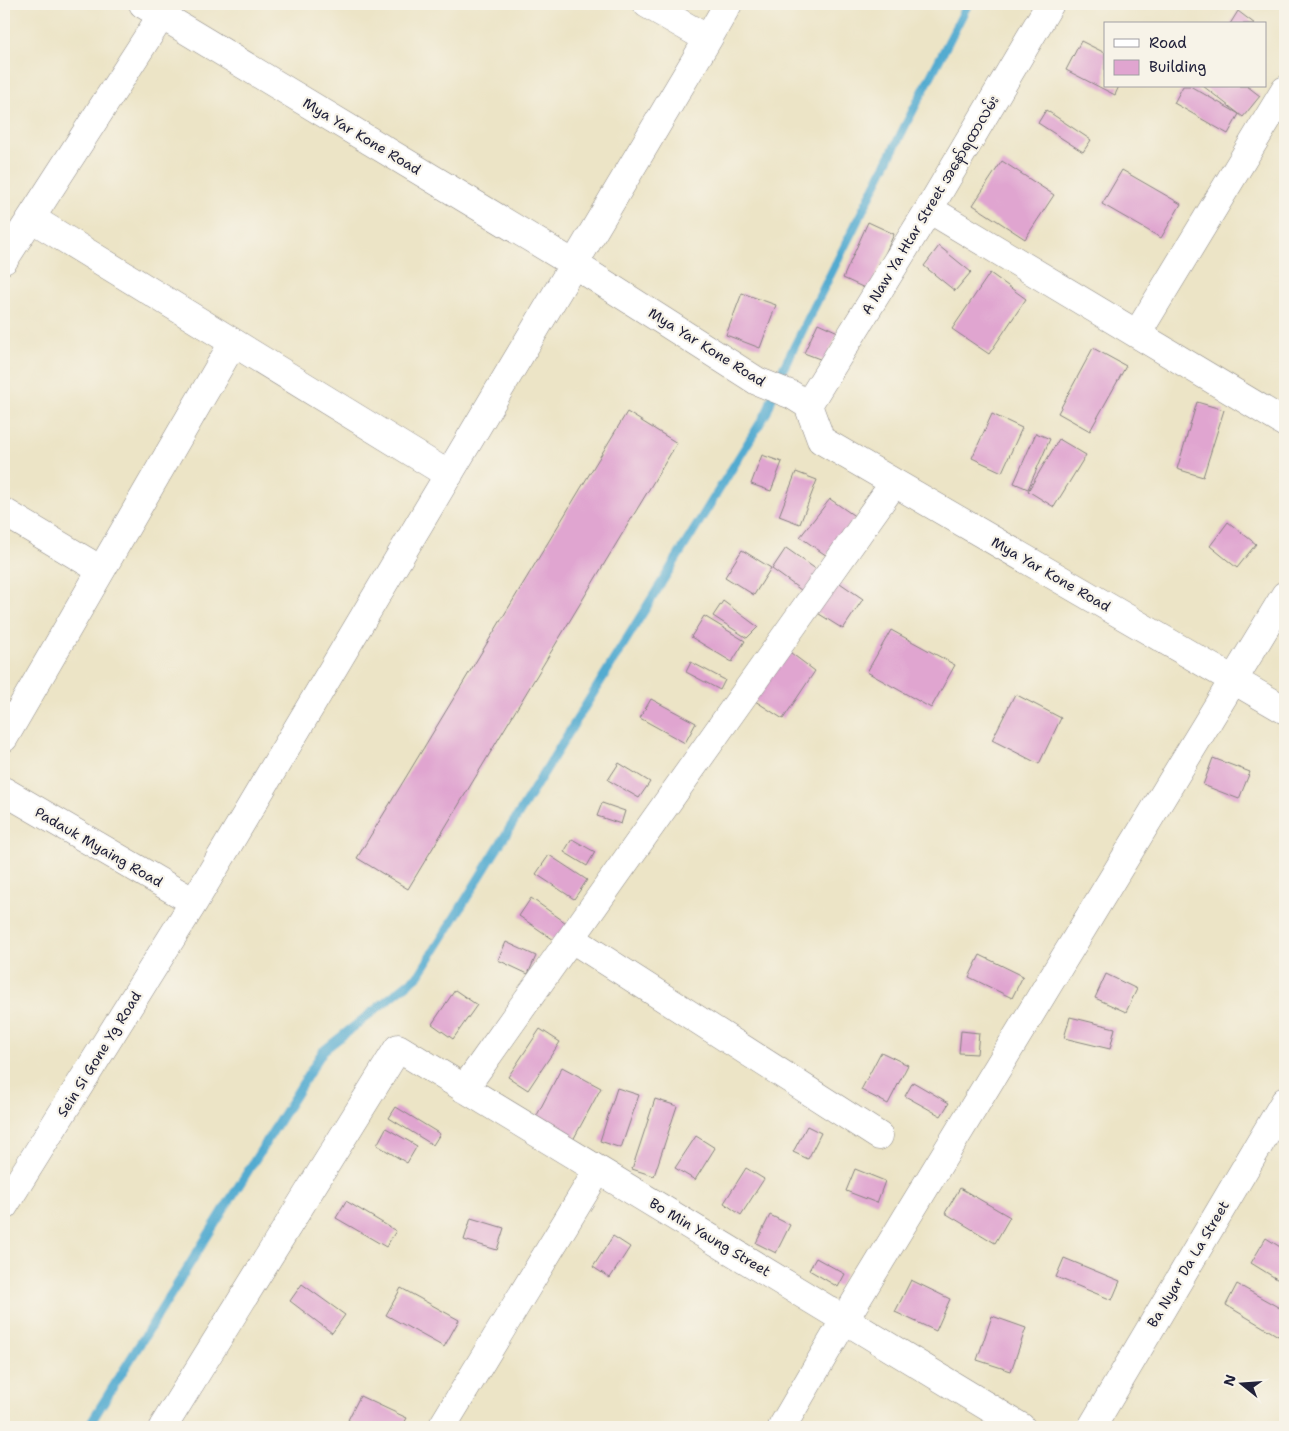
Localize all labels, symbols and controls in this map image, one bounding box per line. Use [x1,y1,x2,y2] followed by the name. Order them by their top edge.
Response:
[1104,22,1266,88] legend
[1149,33,1187,53] text: Road
[1149,57,1206,77] text: Building
[856,92,1005,319] street label: A Naw Ya Htar Street အနော်ရထာလမ်း
[300,94,424,178] street label: Mya Yar Kone Road
[645,304,769,390] street label: Mya Yar Kone Road
[988,533,1114,616] street label: Mya Yar Kone Road
[32,803,166,891] street label: Padauk Myaing Road
[53,988,145,1120] street label: Sein Si Gone Yg Road
[646,1194,774,1280] street label: Bo Min Yaung Street
[1143,1197,1233,1331] street label: Ba Nyar Da La Street
[1216,1358,1266,1408] north arrow
[1219,1372,1240,1388] text: N

